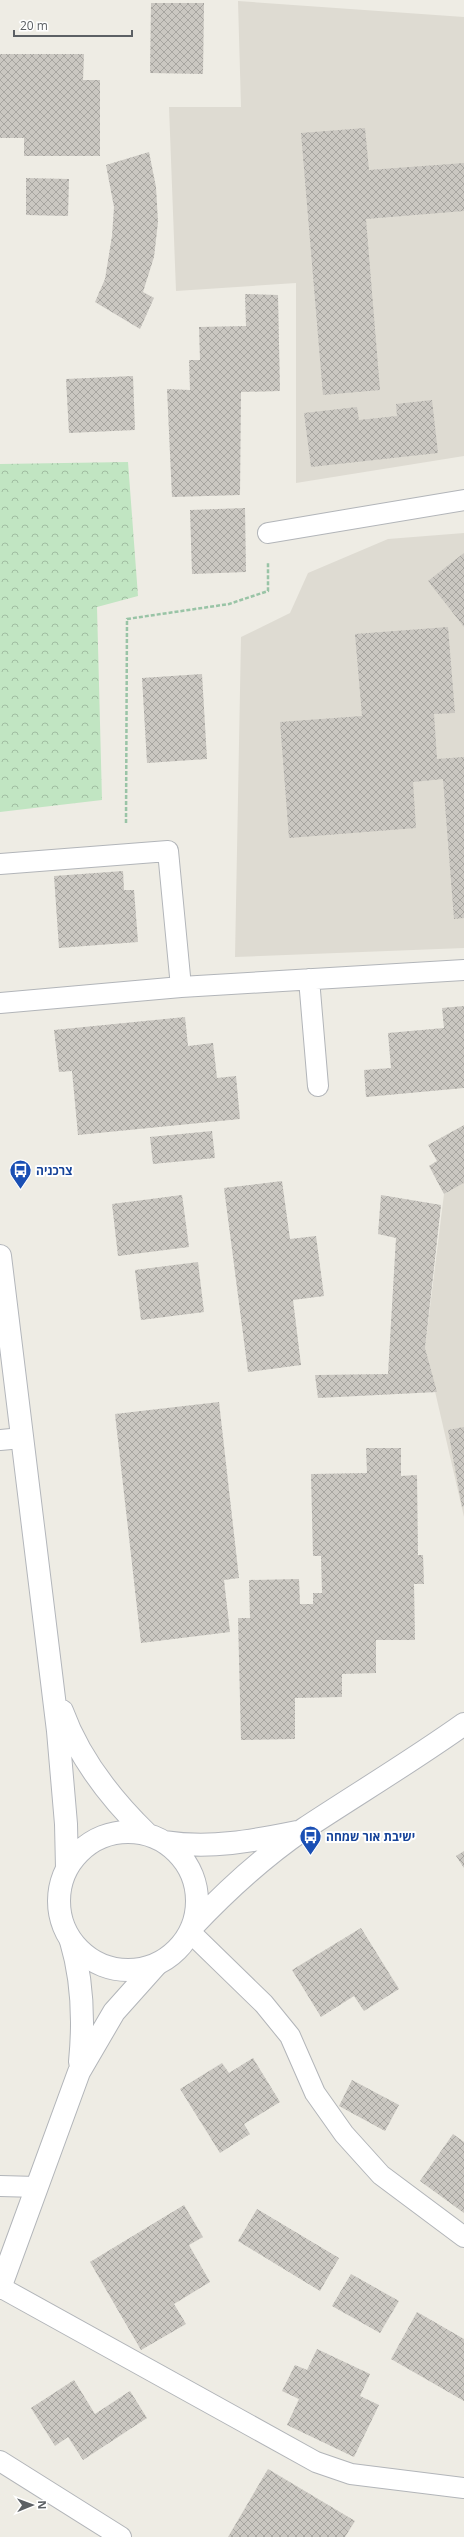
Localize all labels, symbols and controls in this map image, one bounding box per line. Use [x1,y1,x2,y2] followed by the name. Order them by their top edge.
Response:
[14,12,132,38] scale bar
[20,17,48,34] text: 20 m
[7,1157,33,1190] bus stop icon: צרכניה
[36,1162,73,1179] place label: צרכניה
[298,1823,324,1856] bus stop icon: ישיבת אור שמחה
[326,1828,415,1845] place label: ישיבת אור שמחה
[12,2485,52,2525] north arrow
[35,2500,50,2509] text: N

